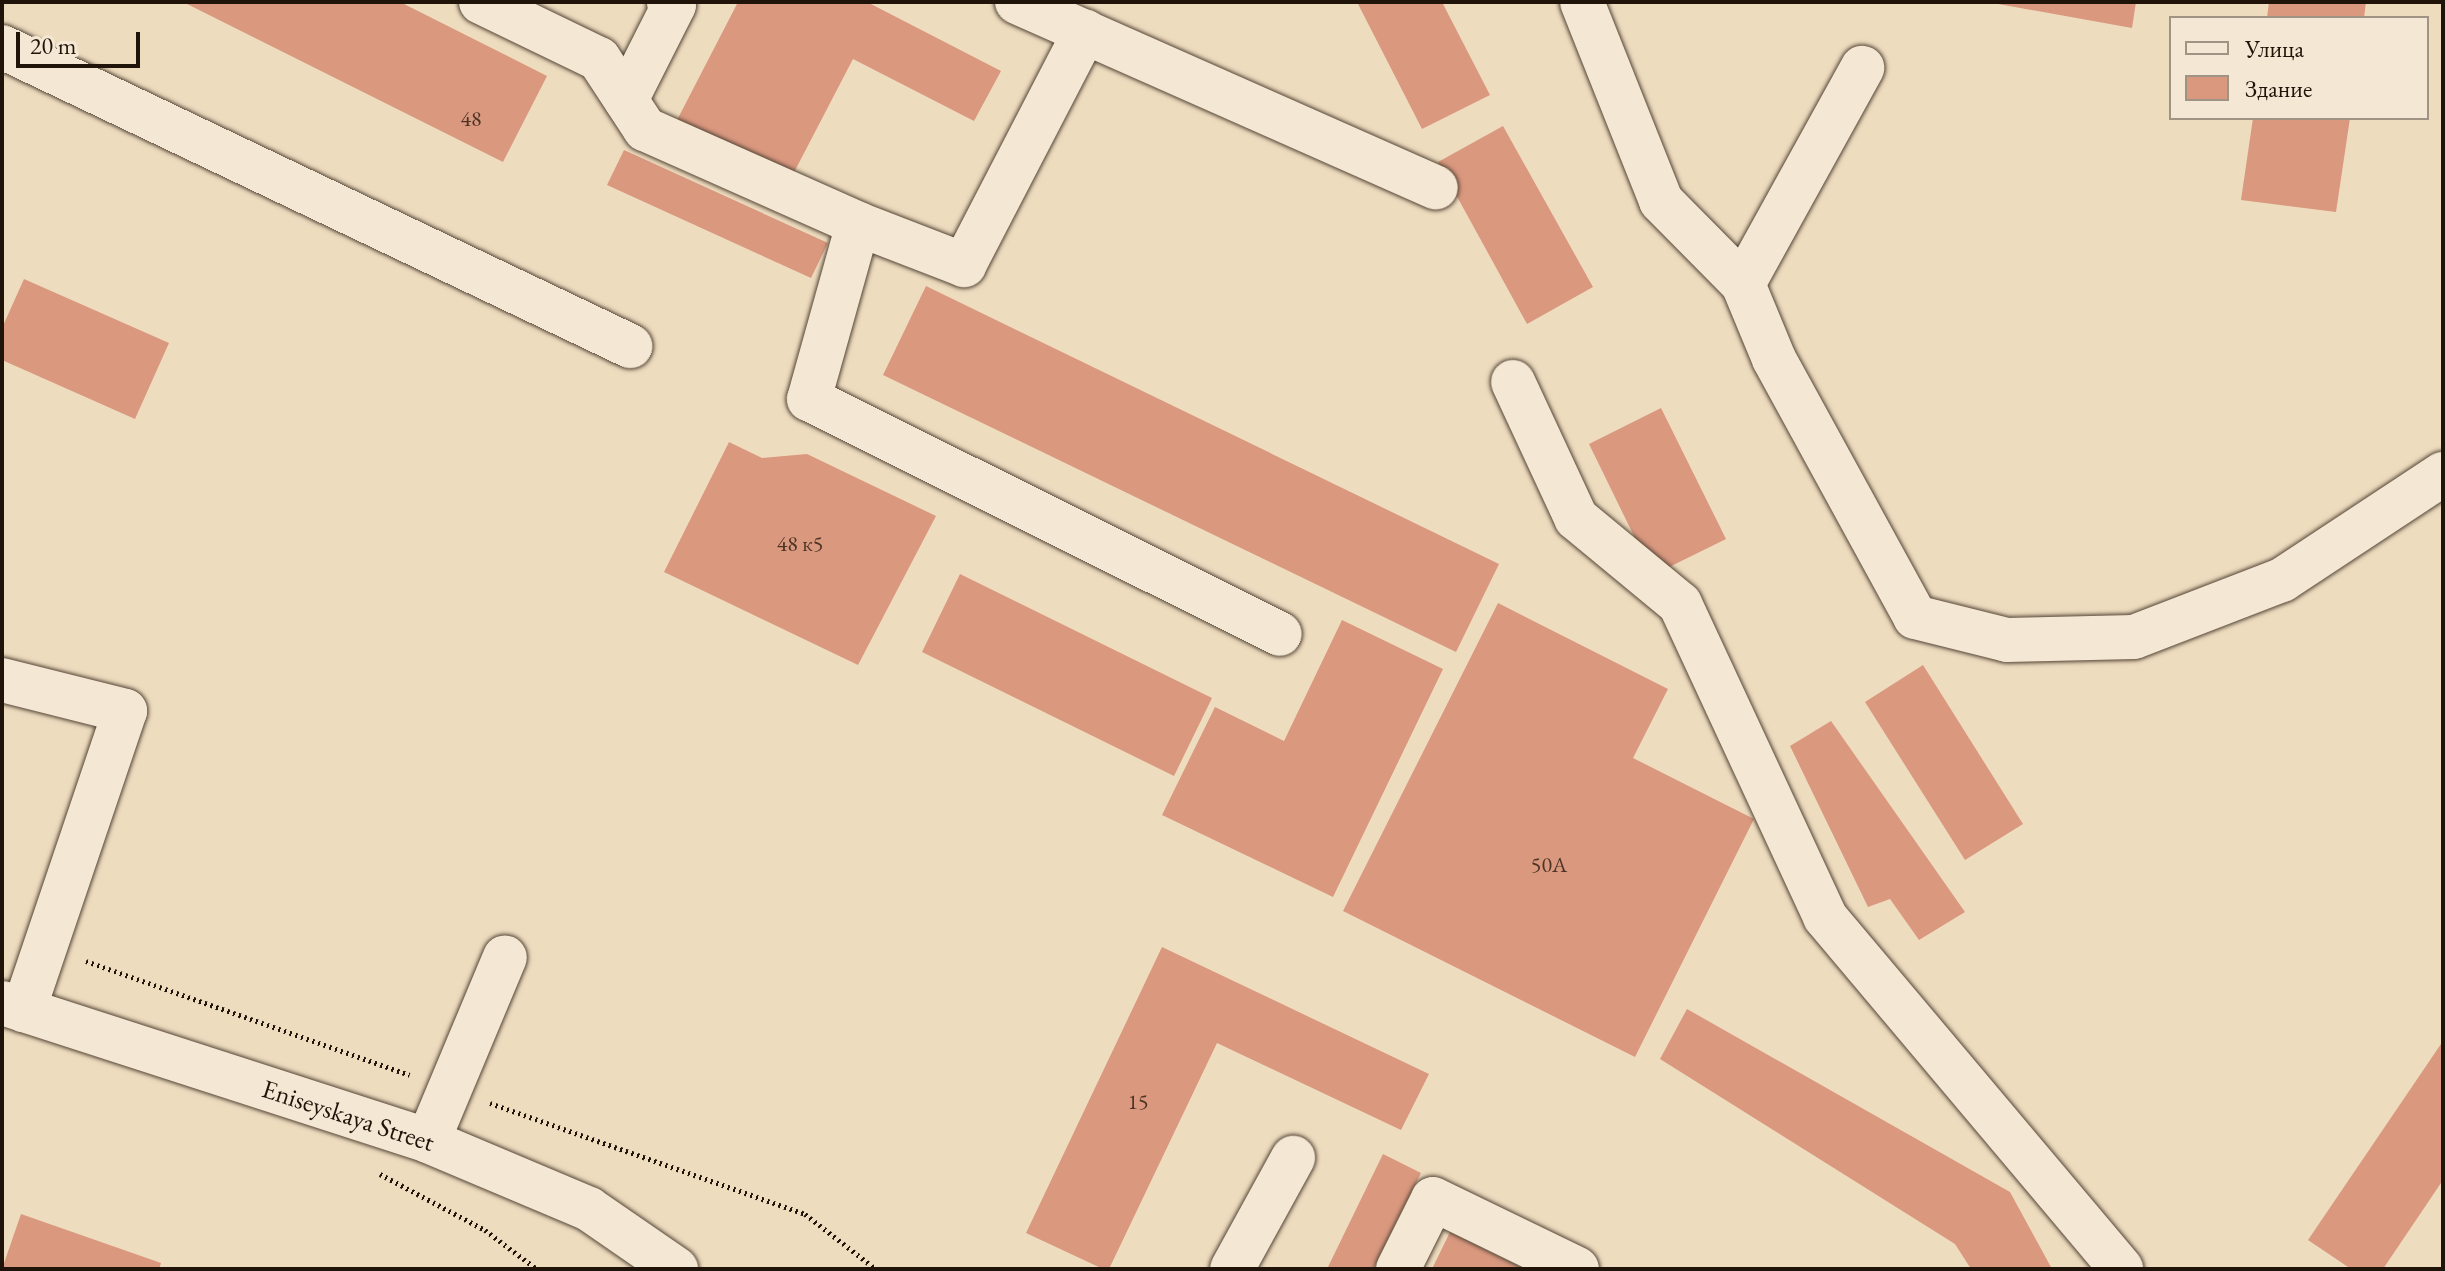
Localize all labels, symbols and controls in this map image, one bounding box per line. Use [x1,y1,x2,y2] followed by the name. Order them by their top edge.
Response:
[20,16,144,66] scale bar
[2169,16,2429,120] legend
[30,30,77,61] text: 20 m
[2245,33,2304,64] text: Улица
[2245,73,2312,104] text: Здание
[460,106,482,132] house number: 48
[777,531,823,557] house number: 48 к5
[1531,852,1567,878] house number: 50А
[258,1073,438,1159] street label: Eniseyskaya Street
[1127,1089,1149,1115] house number: 15

